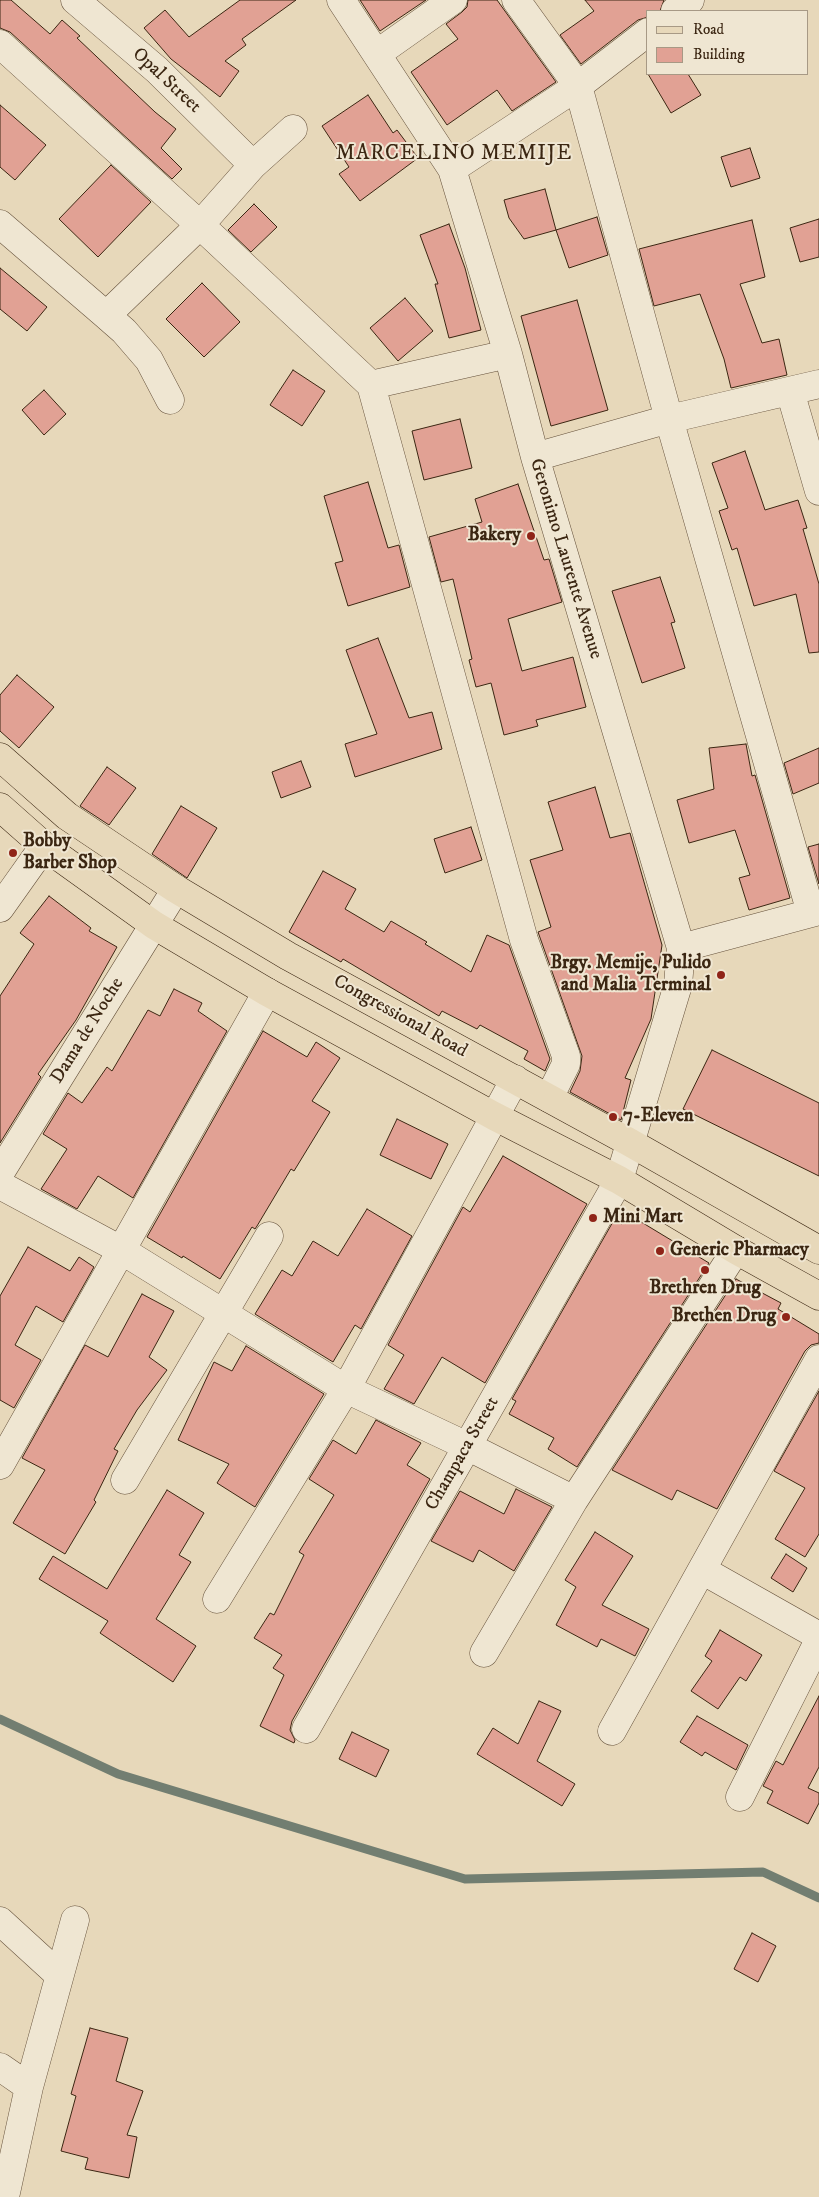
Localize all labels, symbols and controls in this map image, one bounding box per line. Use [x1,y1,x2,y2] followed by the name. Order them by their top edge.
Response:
[646,10,809,75] legend
[693,20,724,39] text: Road
[127,43,205,119] street label: Opal Street
[693,45,745,64] text: Building
[334,142,574,168] district label: MARCELINO MEMIJE
[524,456,606,662] street label: Geronimo Laurente Avenue
[468,525,521,547] place label: Bakery
[525,530,537,542] marker: Bakery
[23,831,117,875] place label: Bobby Barber Shop
[7,847,19,859] marker: Bobby Barber Shop
[550,953,711,997] place label: Brgy. Memije, Pulido and Malia Terminal
[715,969,727,981] marker: Brgy. Memije, Pulido and Malia Terminal
[329,971,471,1063] street label: Congressional Road
[46,974,130,1088] street label: Dama de Noche
[623,1106,694,1128] place label: 7-Eleven
[607,1111,619,1123] marker: 7-Eleven
[603,1207,683,1229] place label: Mini Mart
[587,1212,599,1224] marker: Mini Mart
[670,1240,809,1262] place label: Generic Pharmacy
[654,1245,666,1257] marker: Generic Pharmacy
[699,1264,711,1276] marker: Brethren Drug
[649,1278,761,1300] place label: Brethren Drug
[672,1306,776,1328] place label: Brethen Drug
[780,1311,792,1323] marker: Brethen Drug
[421,1393,505,1515] street label: Champaca Street

